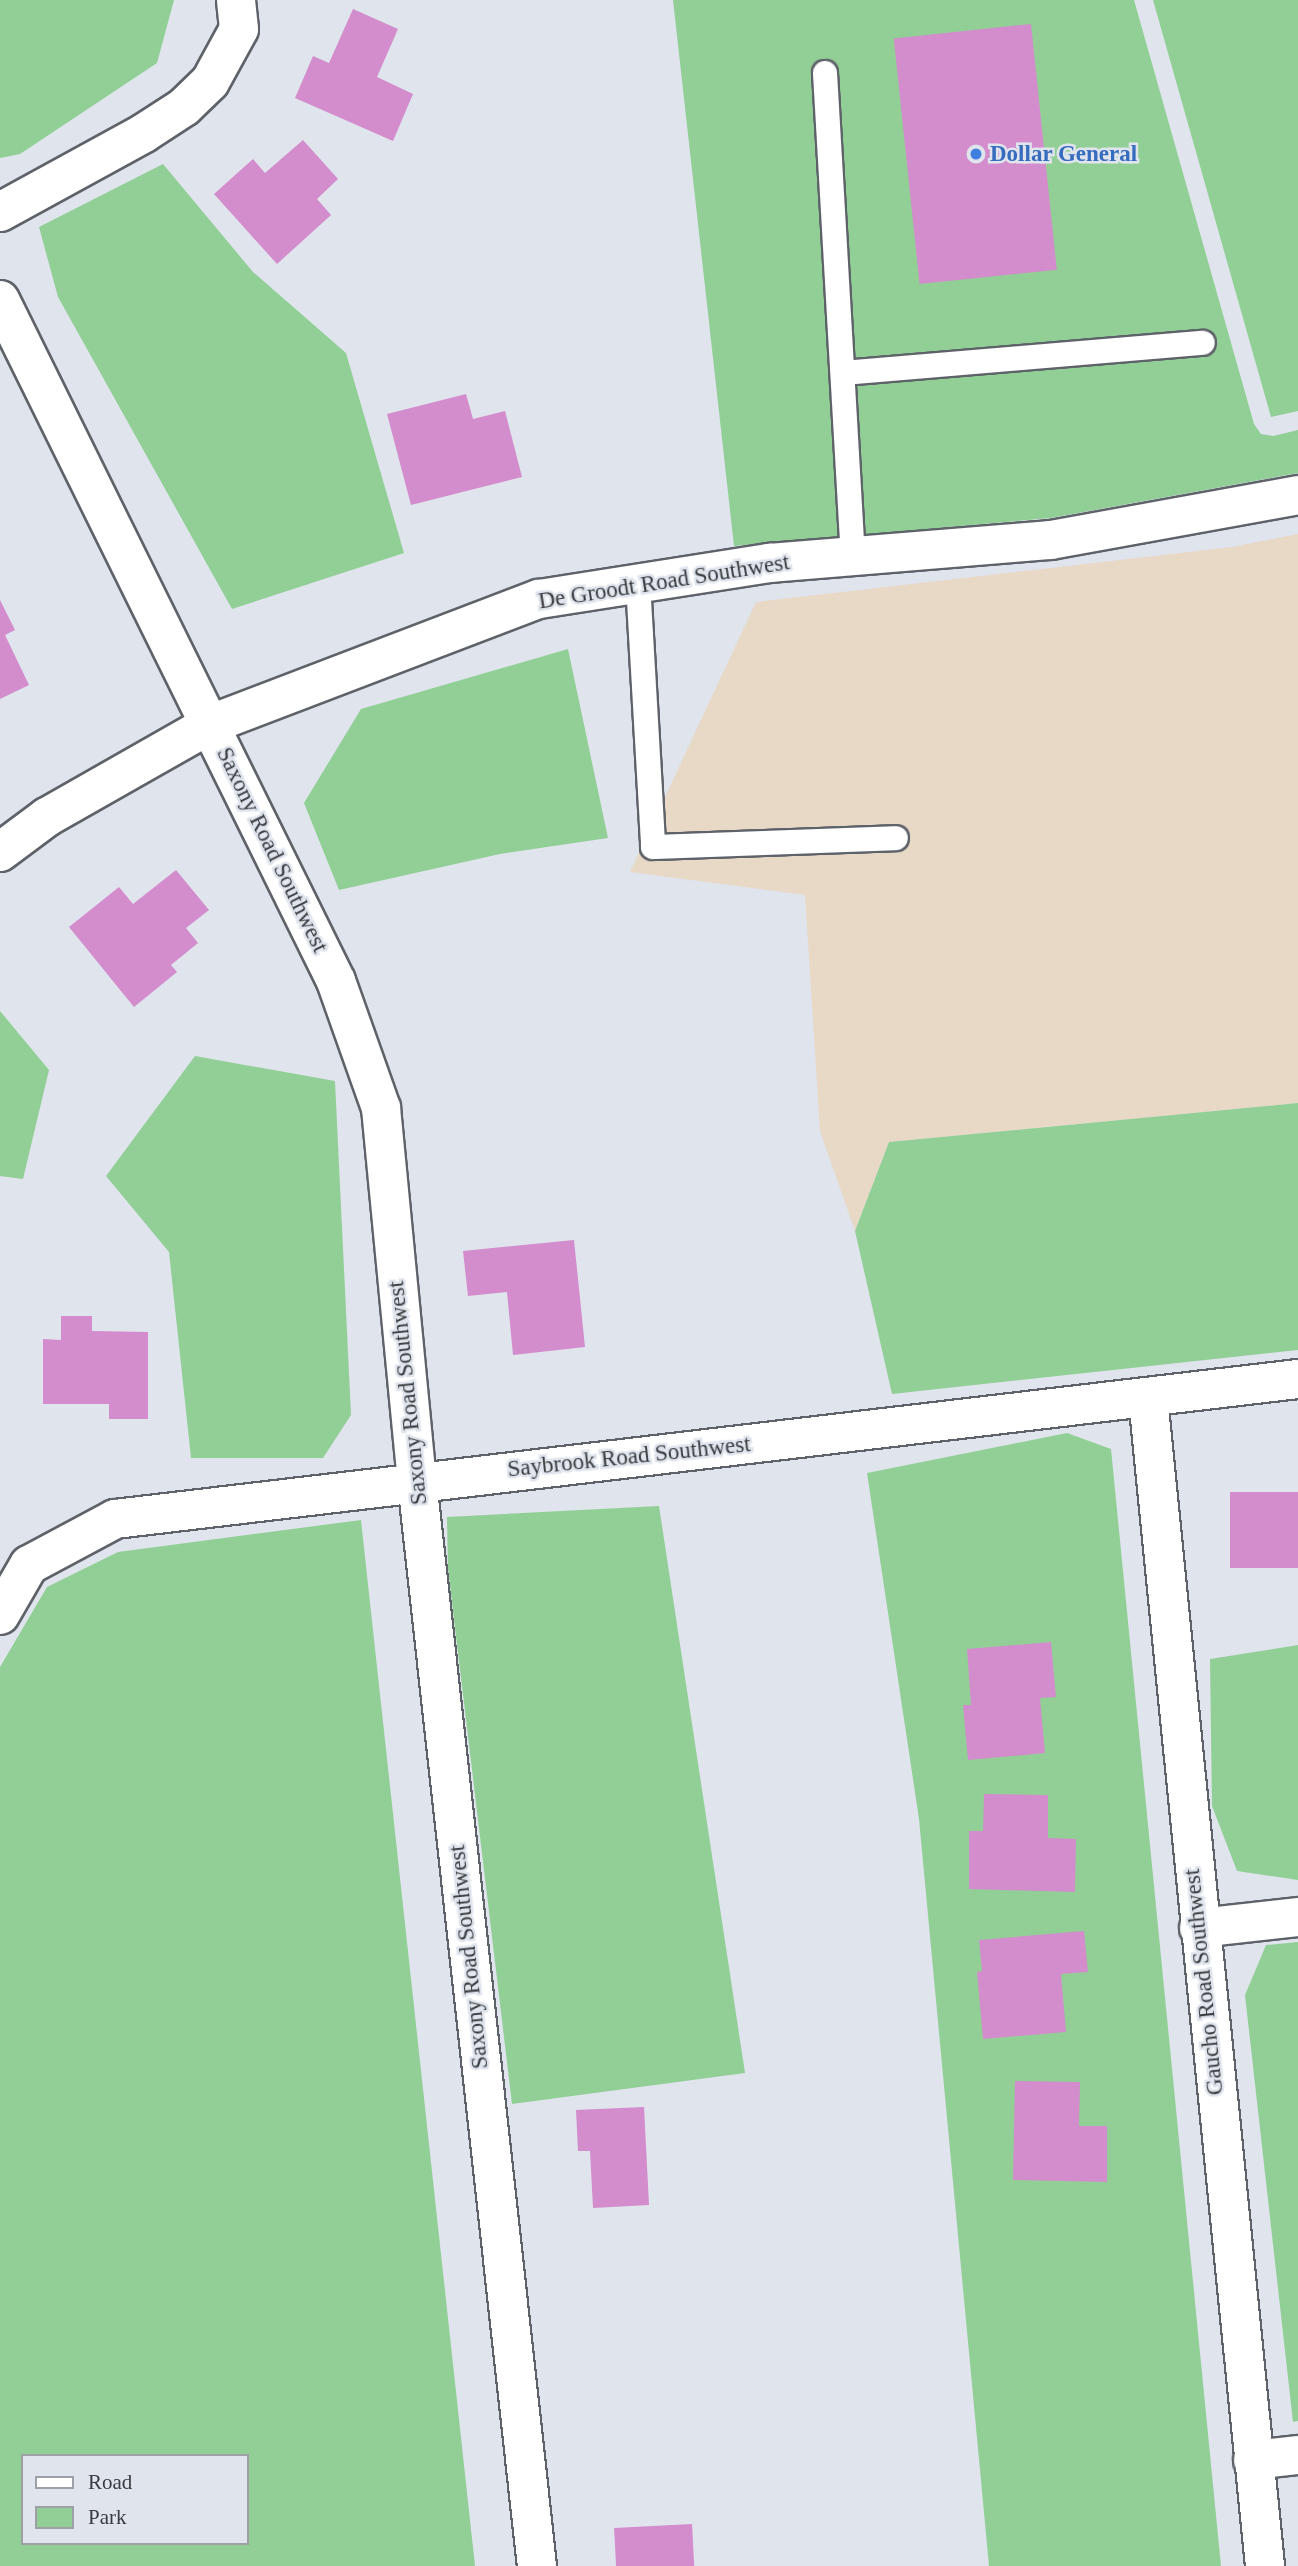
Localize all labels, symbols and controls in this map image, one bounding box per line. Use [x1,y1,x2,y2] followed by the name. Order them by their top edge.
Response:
[990,140,1138,168] place label: Dollar General
[968,146,984,162] marker: Dollar General
[537,549,791,615] street label: De Groodt Road Southwest
[210,743,334,957] street label: Saxony Road Southwest
[383,1280,433,1506] street label: Saxony Road Southwest
[506,1431,752,1483] street label: Saybrook Road Southwest
[444,1844,494,2070] street label: Saxony Road Southwest
[1178,1867,1230,2097] street label: Gaucho Road Southwest
[21,2454,248,2545] legend
[88,2470,132,2494] text: Road
[88,2505,127,2529] text: Park

